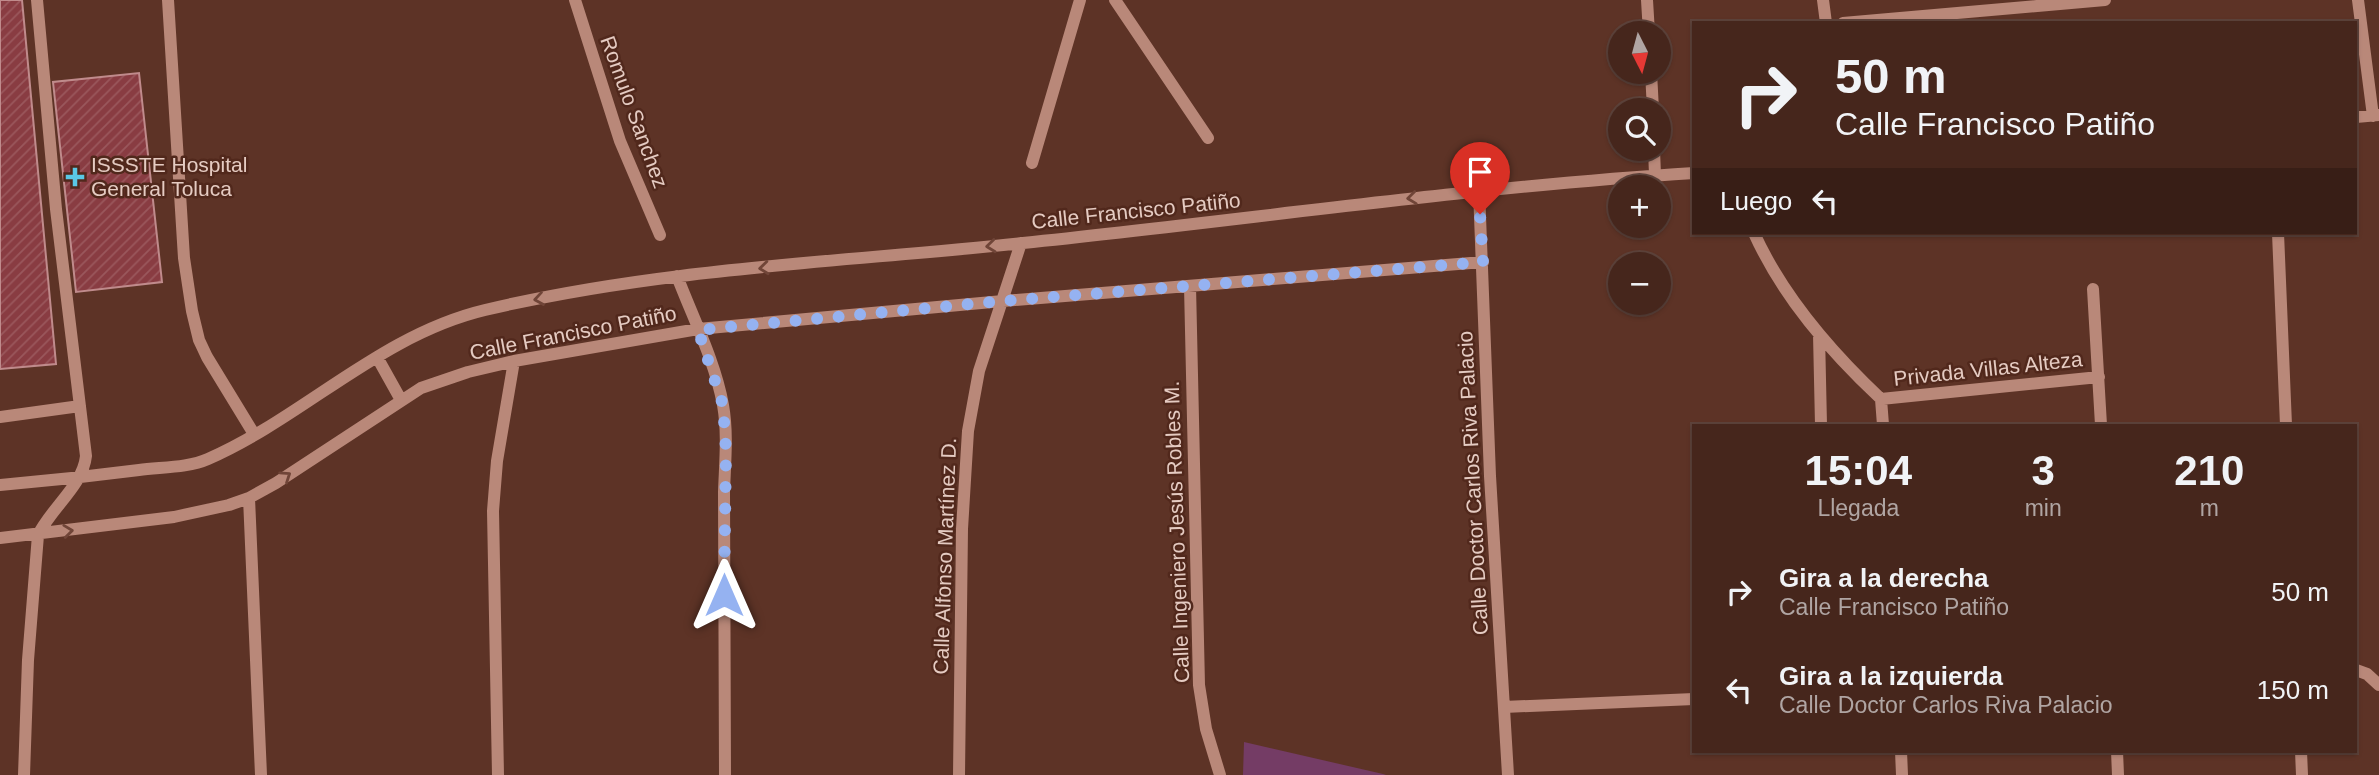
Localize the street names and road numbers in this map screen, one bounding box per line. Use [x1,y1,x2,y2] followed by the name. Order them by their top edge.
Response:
[596,33,673,191] street label: Romulo Sanchez
[1030,188,1242,233] street label: Calle Francisco Patiño
[468,301,678,364] street label: Calle Francisco Patiño
[1453,330,1492,636] street label: Calle Doctor Carlos Riva Palacio
[1892,347,2084,390] street label: Privada Villas Alteza
[1160,381,1193,683] street label: Calle Ingeniero Jesús Robles M.
[929,437,960,675] street label: Calle Alfonso Martínez D.

